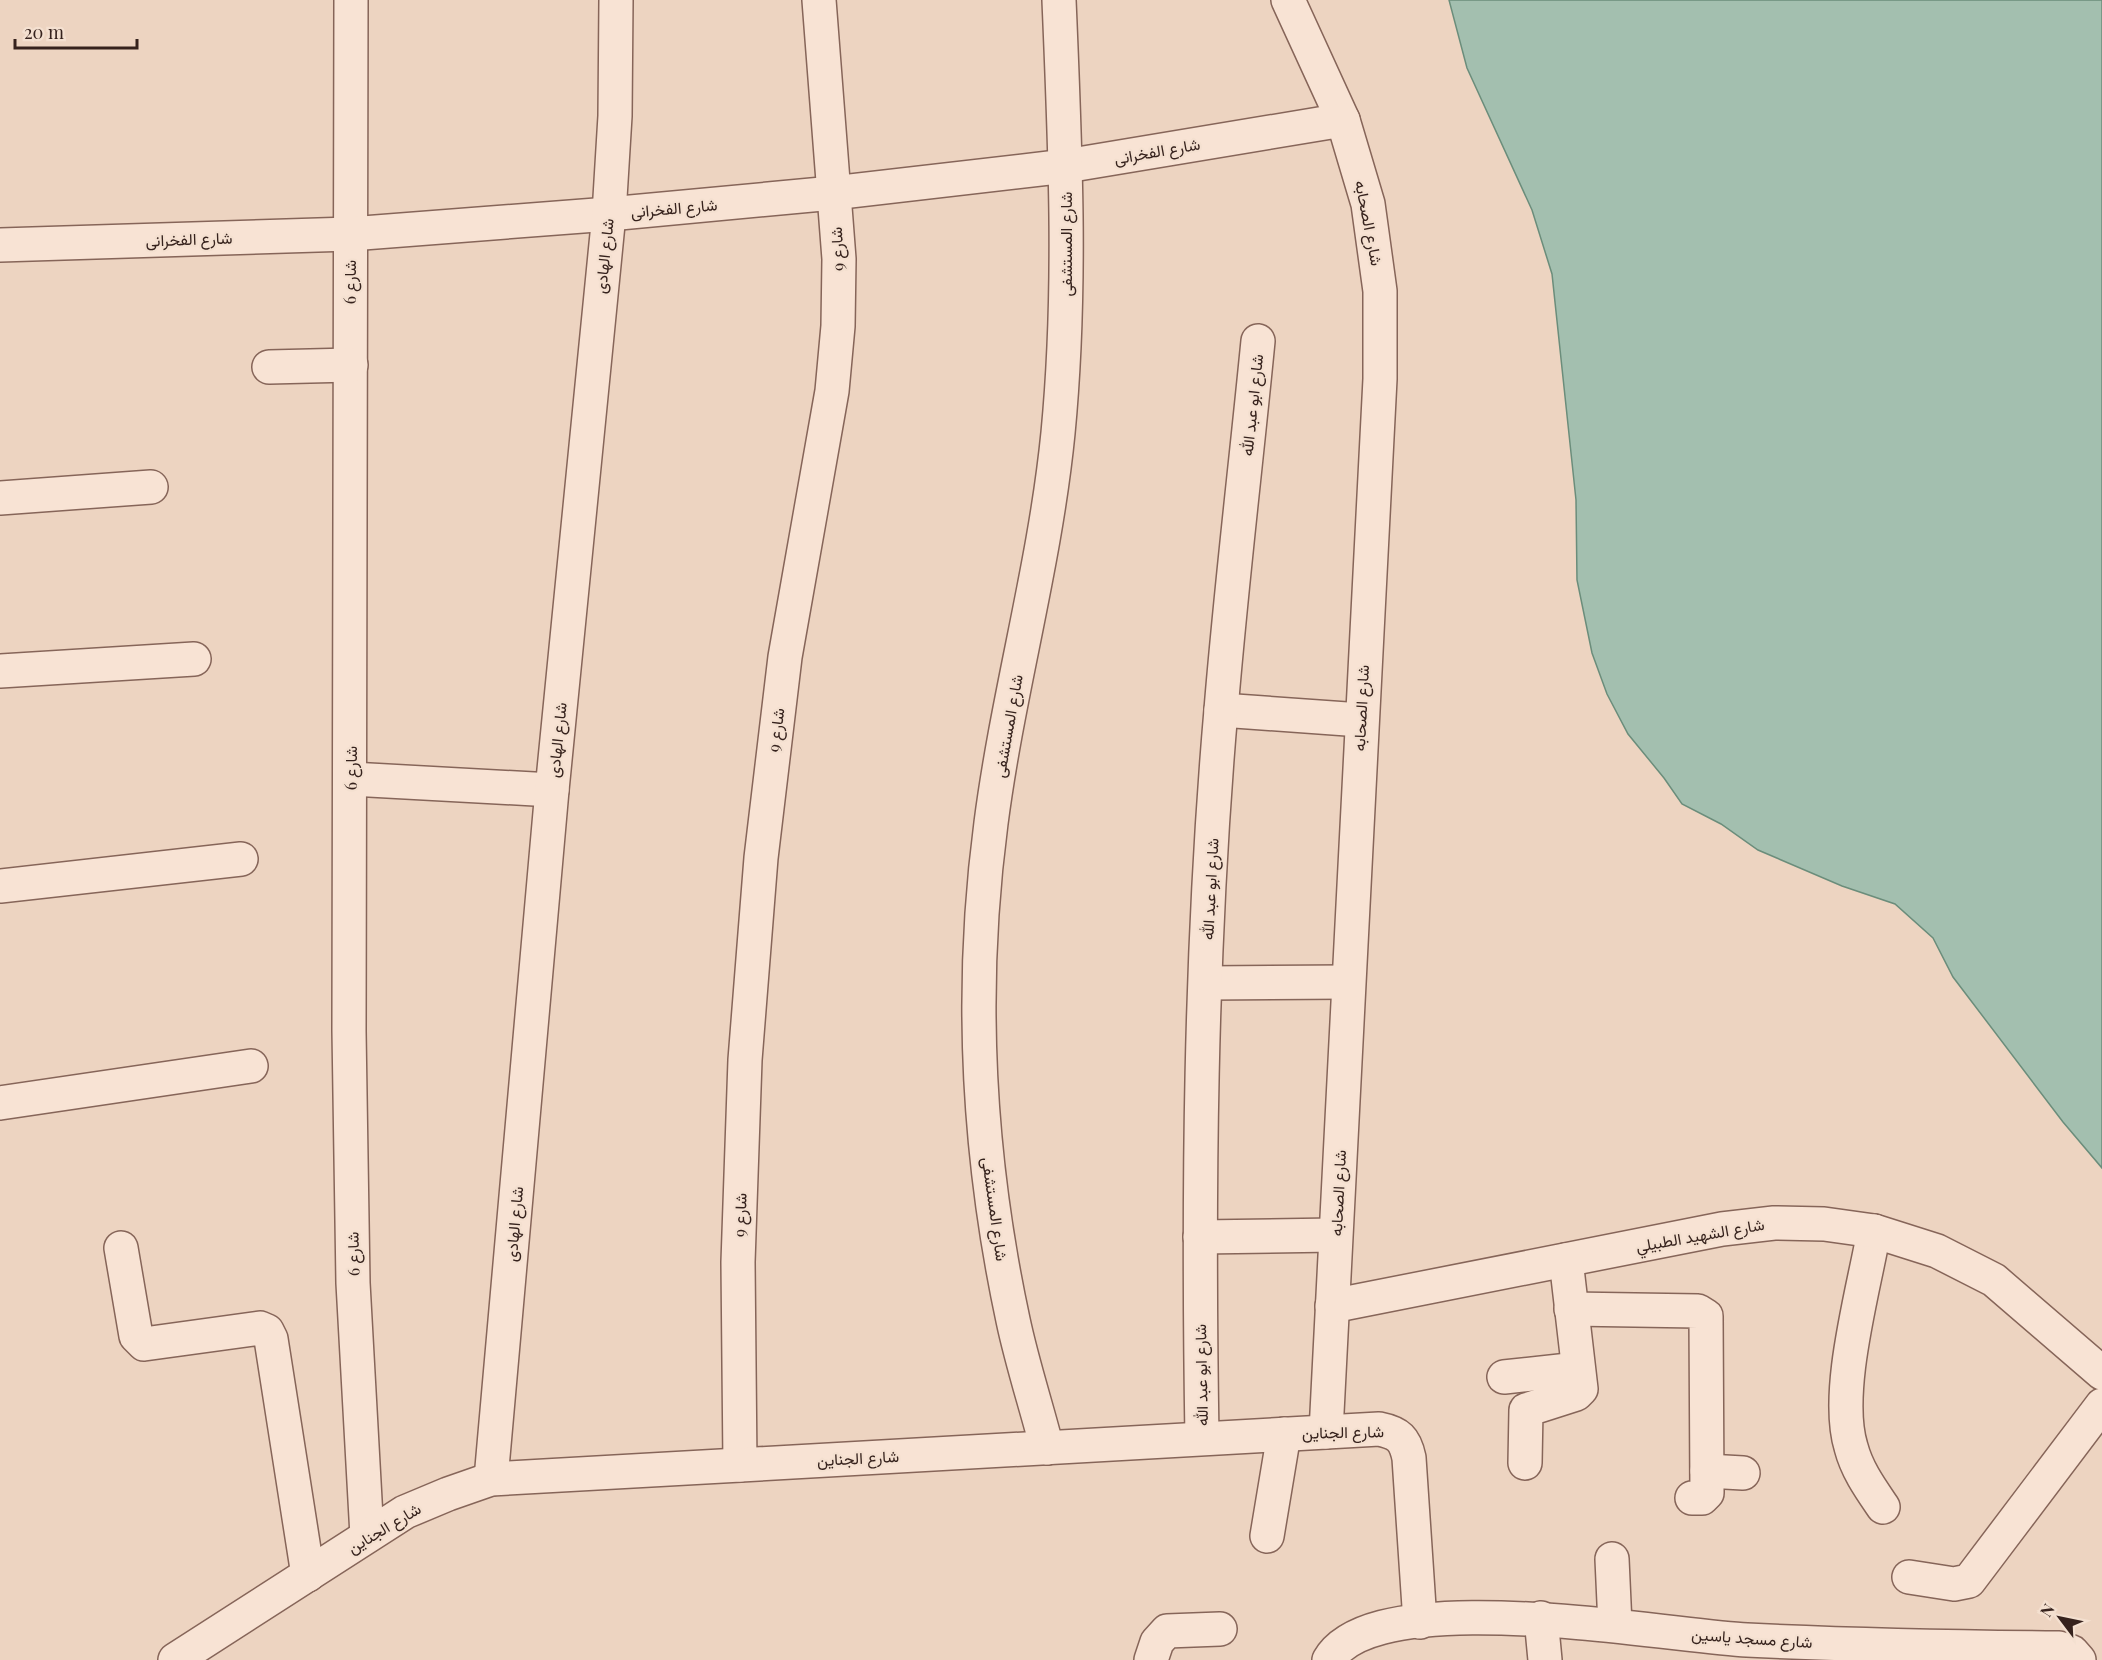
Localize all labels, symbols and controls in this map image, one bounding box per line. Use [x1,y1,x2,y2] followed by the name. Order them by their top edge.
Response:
[15,12,136,50] scale bar
[24,20,64,44] text: 20 m
[1112,133,1202,170] street label: شارع الفخرانى
[1349,179,1388,268] street label: شارع الصحابه
[1055,192,1078,296] street label: شارع المستشفى
[630,193,718,224] street label: شارع الفخرانى
[589,217,620,295] street label: شارع الهادى
[145,226,233,253] street label: شارع الفخرانى
[825,226,850,272] street label: شارع 9
[339,260,362,304] street label: شارع 6
[1236,353,1269,457] street label: شارع ابو عبد الله
[1348,664,1375,752] street label: شارع الصحابه
[988,673,1029,780] street label: شارع المستشفى
[542,701,573,779] street label: شارع الهادى
[762,707,791,753] street label: شارع 9
[340,746,363,790] street label: شارع 6
[1196,837,1225,941] street label: شارع ابو عبد الله
[1325,1149,1352,1237] street label: شارع الصحابه
[976,1156,1013,1263] street label: شارع المستشفى
[500,1185,529,1263] street label: شارع الهادى
[728,1192,753,1238] street label: شارع 9
[1634,1213,1767,1260] street label: شارع الشهيد الطبيلي
[342,1232,365,1276] street label: شارع 6
[1189,1324,1214,1426] street label: شارع ابو عبد الله
[1302,1420,1384,1445] street label: شارع الجناين
[816,1445,900,1472] street label: شارع الجناين
[343,1497,425,1559] street label: شارع الجناين
[2030,1588,2090,1648] north arrow
[2035,1599,2059,1620] text: N
[1691,1623,1813,1654] street label: شارع مسجد ياسين

